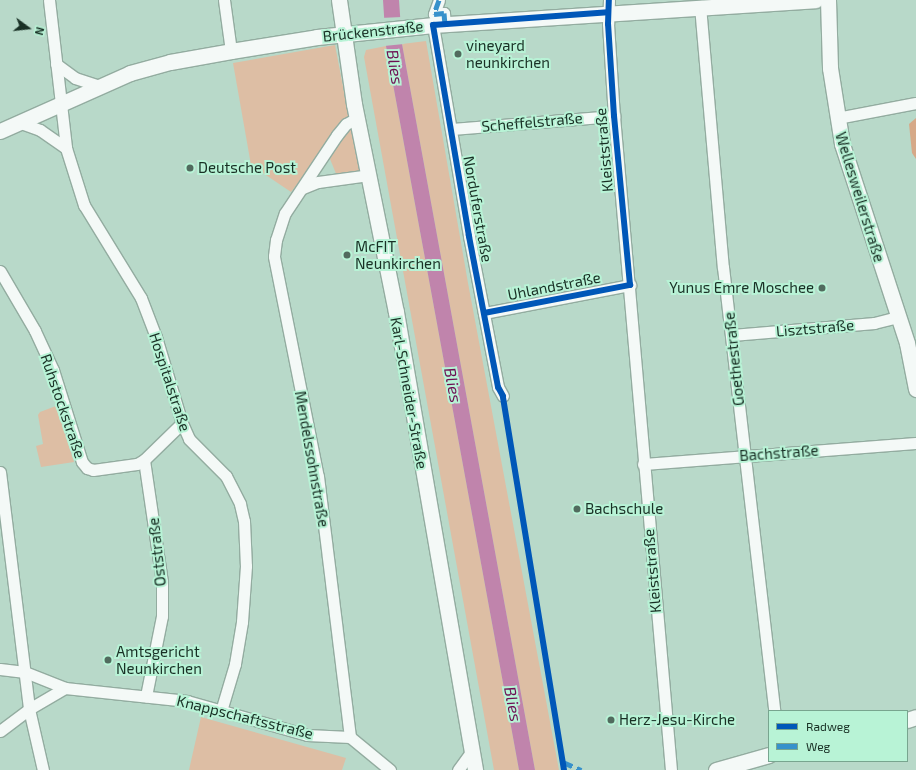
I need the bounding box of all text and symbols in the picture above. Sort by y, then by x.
north arrow [8,8,48,48]
street label: Brückenstraße [322,17,424,45]
text: N [33,26,47,37]
place label: vineyard neunkirchen [466,36,550,71]
water label: Blies [383,48,407,86]
marker: vineyard neunkirchen [453,49,463,59]
street label: Kleiststraße [591,107,617,193]
street label: Scheffelstraße [481,109,583,135]
street label: Wellesweilerstraße [832,130,888,264]
street label: Norduferstraße [460,154,496,264]
place label: Deutsche Post [198,159,296,177]
marker: Deutsche Post [185,163,195,173]
place label: McFIT Neunkirchen [355,237,441,272]
marker: McFIT Neunkirchen [342,250,352,260]
street label: Uhlandstraße [506,268,602,304]
place label: Yunus Emre Moschee [669,279,814,297]
marker: Yunus Emre Moschee [817,283,827,293]
street label: Goethestraße [720,311,748,407]
street label: Karl-Schneider-Straße [387,316,431,470]
street label: Lisztstraße [775,316,855,340]
street label: Hospitalstraße [146,330,194,434]
street label: Ruhstockstraße [37,351,89,461]
water label: Blies [440,366,466,404]
street label: Mendelssohnstraße [291,389,333,529]
street label: Bachstraße [739,441,819,465]
place label: Bachschule [585,500,663,518]
marker: Bachschule [572,504,582,514]
street label: Oststraße [144,517,170,587]
street label: Kleiststraße [639,528,665,614]
place label: Amtsgericht Neunkirchen [116,642,202,677]
marker: Amtsgericht Neunkirchen [103,655,113,665]
water label: Blies [500,685,526,723]
street label: Knappschaftsstraße [175,691,315,743]
legend [768,710,908,762]
place label: Herz-Jesu-Kirche [619,711,735,729]
marker: Herz-Jesu-Kirche [606,715,616,725]
text: Radweg [806,719,850,733]
text: Weg [806,739,830,753]

